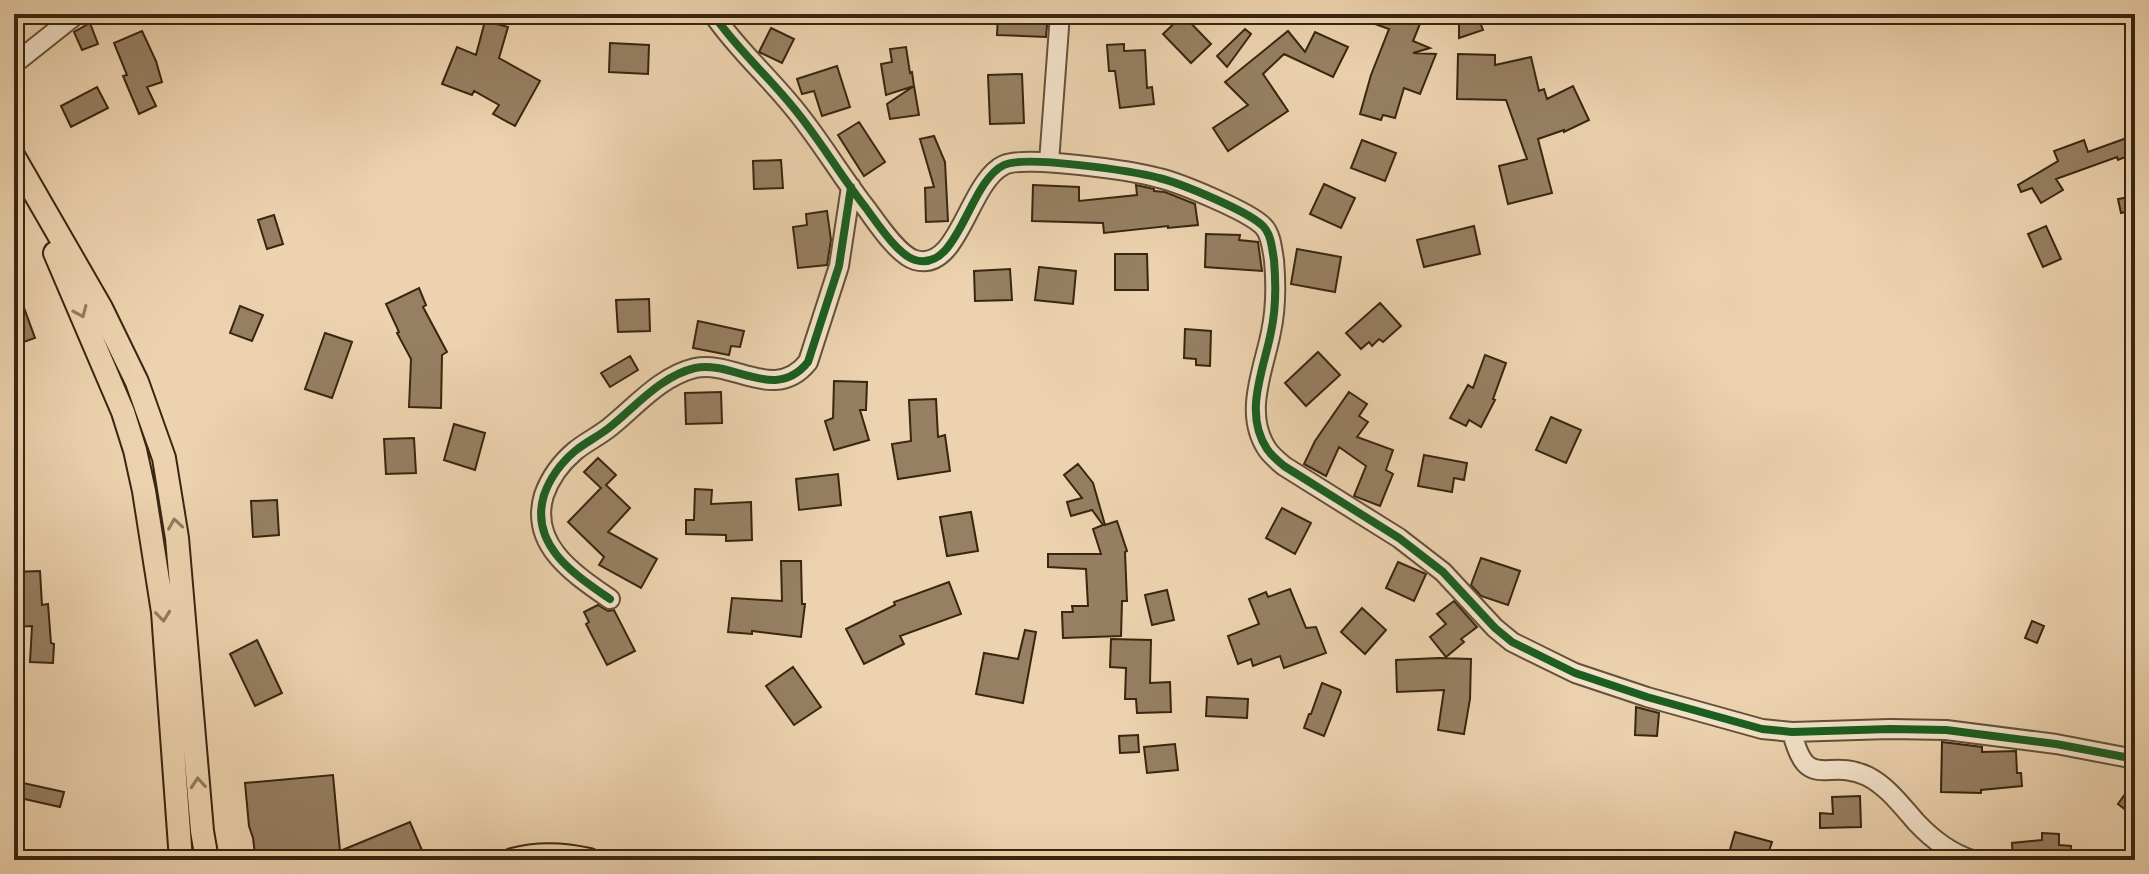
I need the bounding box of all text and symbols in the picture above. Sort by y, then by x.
one-way arrow [71,304,87,319]
one-way arrow [167,517,184,530]
one-way arrow [154,610,171,623]
one-way arrow [189,776,206,789]

